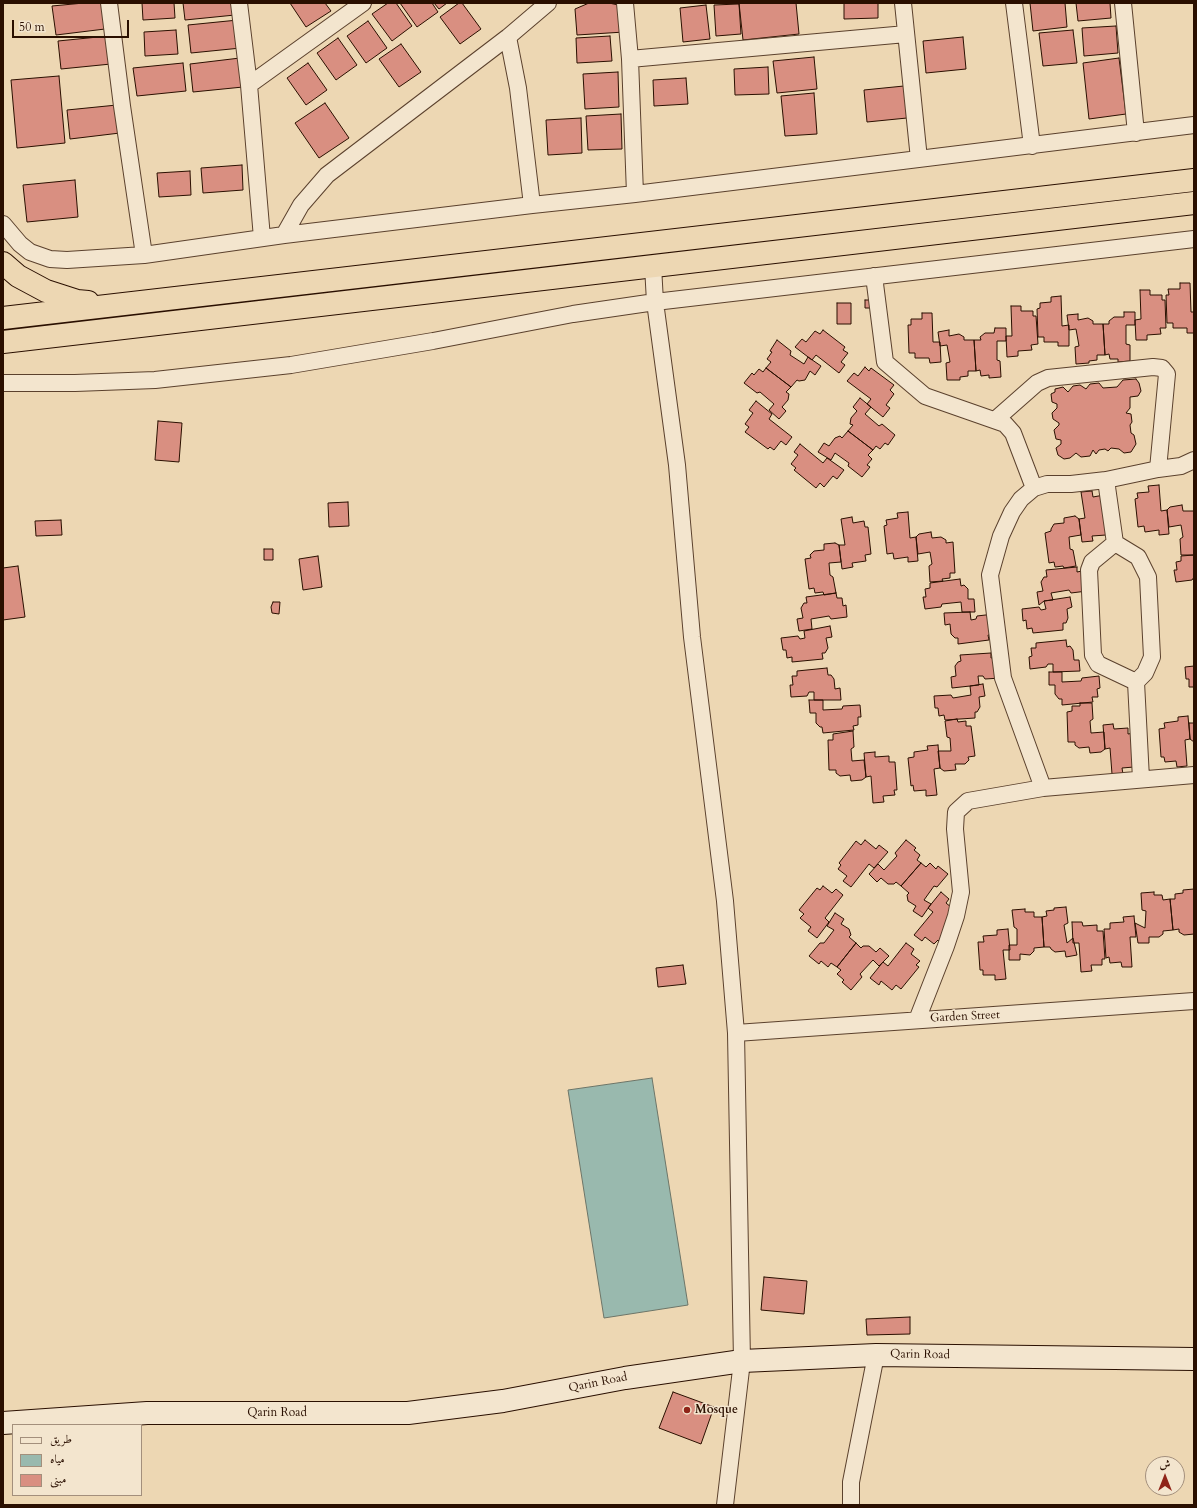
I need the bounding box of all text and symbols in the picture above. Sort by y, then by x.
scale bar [14,12,131,38]
text: 50 m [19,19,45,35]
street label: Garden Street [930,1008,1000,1026]
street label: Qarin Road [890,1347,950,1363]
street label: Qarin Road [567,1370,629,1396]
place label: Mosque [695,1403,738,1417]
marker: Mosque [682,1405,692,1415]
street label: Qarin Road [247,1406,307,1420]
legend [12,1424,142,1496]
text: طريق [50,1431,72,1447]
text: مياه [50,1451,65,1467]
north arrow [1145,1456,1185,1496]
text: ش [1160,1457,1170,1472]
text: مبنى [50,1471,66,1487]

